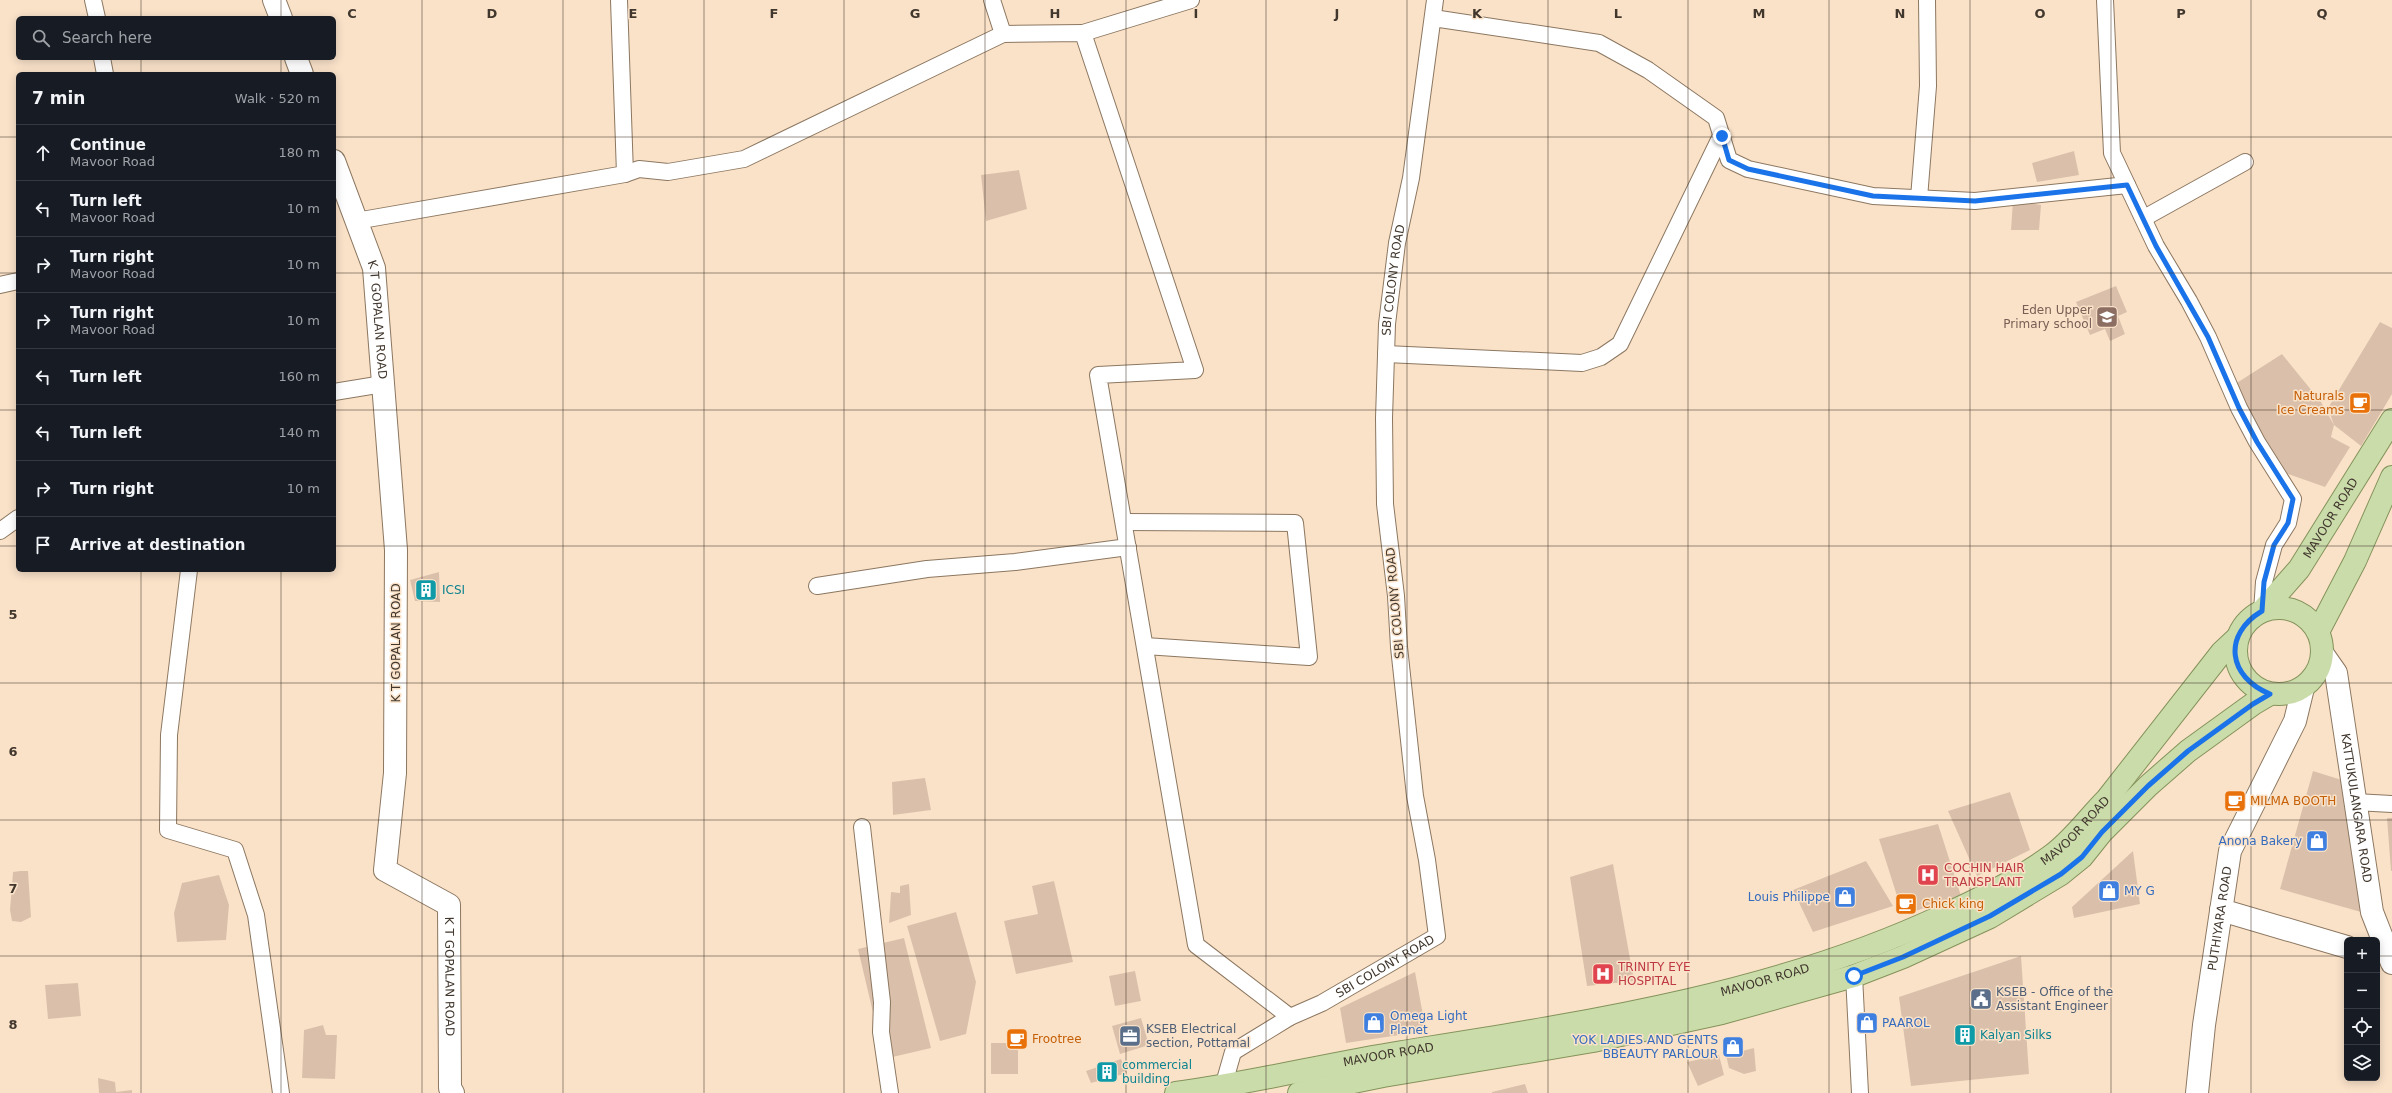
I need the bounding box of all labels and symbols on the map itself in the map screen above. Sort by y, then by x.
text: C [347,6,357,21]
text: D [487,6,498,21]
text: E [629,6,637,21]
text: F [770,6,778,21]
text: G [910,6,920,21]
text: H [1050,6,1060,21]
text: I [1194,6,1198,21]
text: J [1334,6,1339,21]
text: K [1472,6,1483,21]
text: L [1614,6,1622,21]
text: M [1753,6,1765,21]
text: N [1895,6,1905,21]
text: O [2034,6,2046,21]
text: P [2176,6,2186,21]
text: Q [2316,6,2328,21]
route end [1713,127,1731,145]
street label: SBI COLONY ROAD [1380,223,1408,336]
street label: K T GOPALAN ROAD [365,258,390,380]
place label: Eden Upper Primary school [2003,303,2092,331]
school or university icon: Eden Upper Primary school [2094,304,2120,330]
place label: Naturals Ice Creams [2277,389,2344,417]
cafe icon: Naturals Ice Creams [2347,390,2373,416]
street label: MAVOOR ROAD [2301,475,2361,561]
street label: SBI COLONY ROAD [1383,547,1407,659]
building icon: ICSI [413,577,439,603]
street label: K T GOPALAN ROAD [389,583,403,703]
place label: ICSI [442,583,465,597]
text: 5 [8,607,18,622]
street label: KATTUKULANGARA ROAD [2338,732,2375,884]
text: 6 [8,744,18,759]
cafe icon: MILMA BOOTH [2222,788,2248,814]
street label: MAVOOR ROAD [2038,794,2113,868]
place label: MILMA BOOTH [2250,794,2336,808]
shop icon: Anona Bakery [2304,828,2330,854]
place label: Anona Bakery [2219,834,2302,848]
place label: COCHIN HAIR TRANSPLANT [1943,861,2025,889]
hospital icon: COCHIN HAIR TRANSPLANT [1915,862,1941,888]
street label: PUTHIYARA ROAD [2205,865,2235,972]
shop icon: MY G [2096,878,2122,904]
text: 7 [8,881,18,896]
shop icon: Louis Philippe [1832,884,1858,910]
place label: MY G [2124,884,2155,898]
place label: Louis Philippe [1748,890,1830,904]
cafe icon: Chick king [1893,891,1919,917]
place label: Chick king [1922,897,1984,911]
street label: K T GOPALAN ROAD [442,917,457,1036]
street label: SBI COLONY ROAD [1333,932,1437,1001]
place label: TRINITY EYE HOSPITAL [1617,960,1691,988]
hospital icon: TRINITY EYE HOSPITAL [1590,961,1616,987]
street label: MAVOOR ROAD [1719,961,1811,999]
route start [1845,967,1863,985]
place label: KSEB - Office of the Assistant Engineer [1996,985,2113,1013]
public building icon: KSEB - Office of the Assistant Engineer [1968,986,1994,1012]
place label: Omega Light Planet [1390,1009,1468,1037]
shop icon: Omega Light Planet [1361,1010,1387,1036]
shop icon: PAAROL [1854,1010,1880,1036]
place label: PAAROL [1882,1016,1930,1030]
text: 8 [8,1017,18,1032]
place label: KSEB Electrical section, Pottamal [1146,1022,1250,1050]
building icon: Kalyan Silks [1952,1022,1978,1048]
office icon: KSEB Electrical section, Pottamal [1117,1023,1143,1049]
cafe icon: Frootree [1004,1026,1030,1052]
place label: Kalyan Silks [1980,1028,2052,1042]
place label: Frootree [1032,1032,1082,1046]
place label: YOK LADIES AND GENTS BBEAUTY PARLOUR [1571,1033,1718,1061]
shop icon: YOK LADIES AND GENTS BBEAUTY PARLOUR [1720,1034,1746,1060]
street label: MAVOOR ROAD [1342,1040,1435,1069]
place label: commercial building [1122,1058,1192,1086]
building icon: commercial building [1094,1059,1120,1085]

